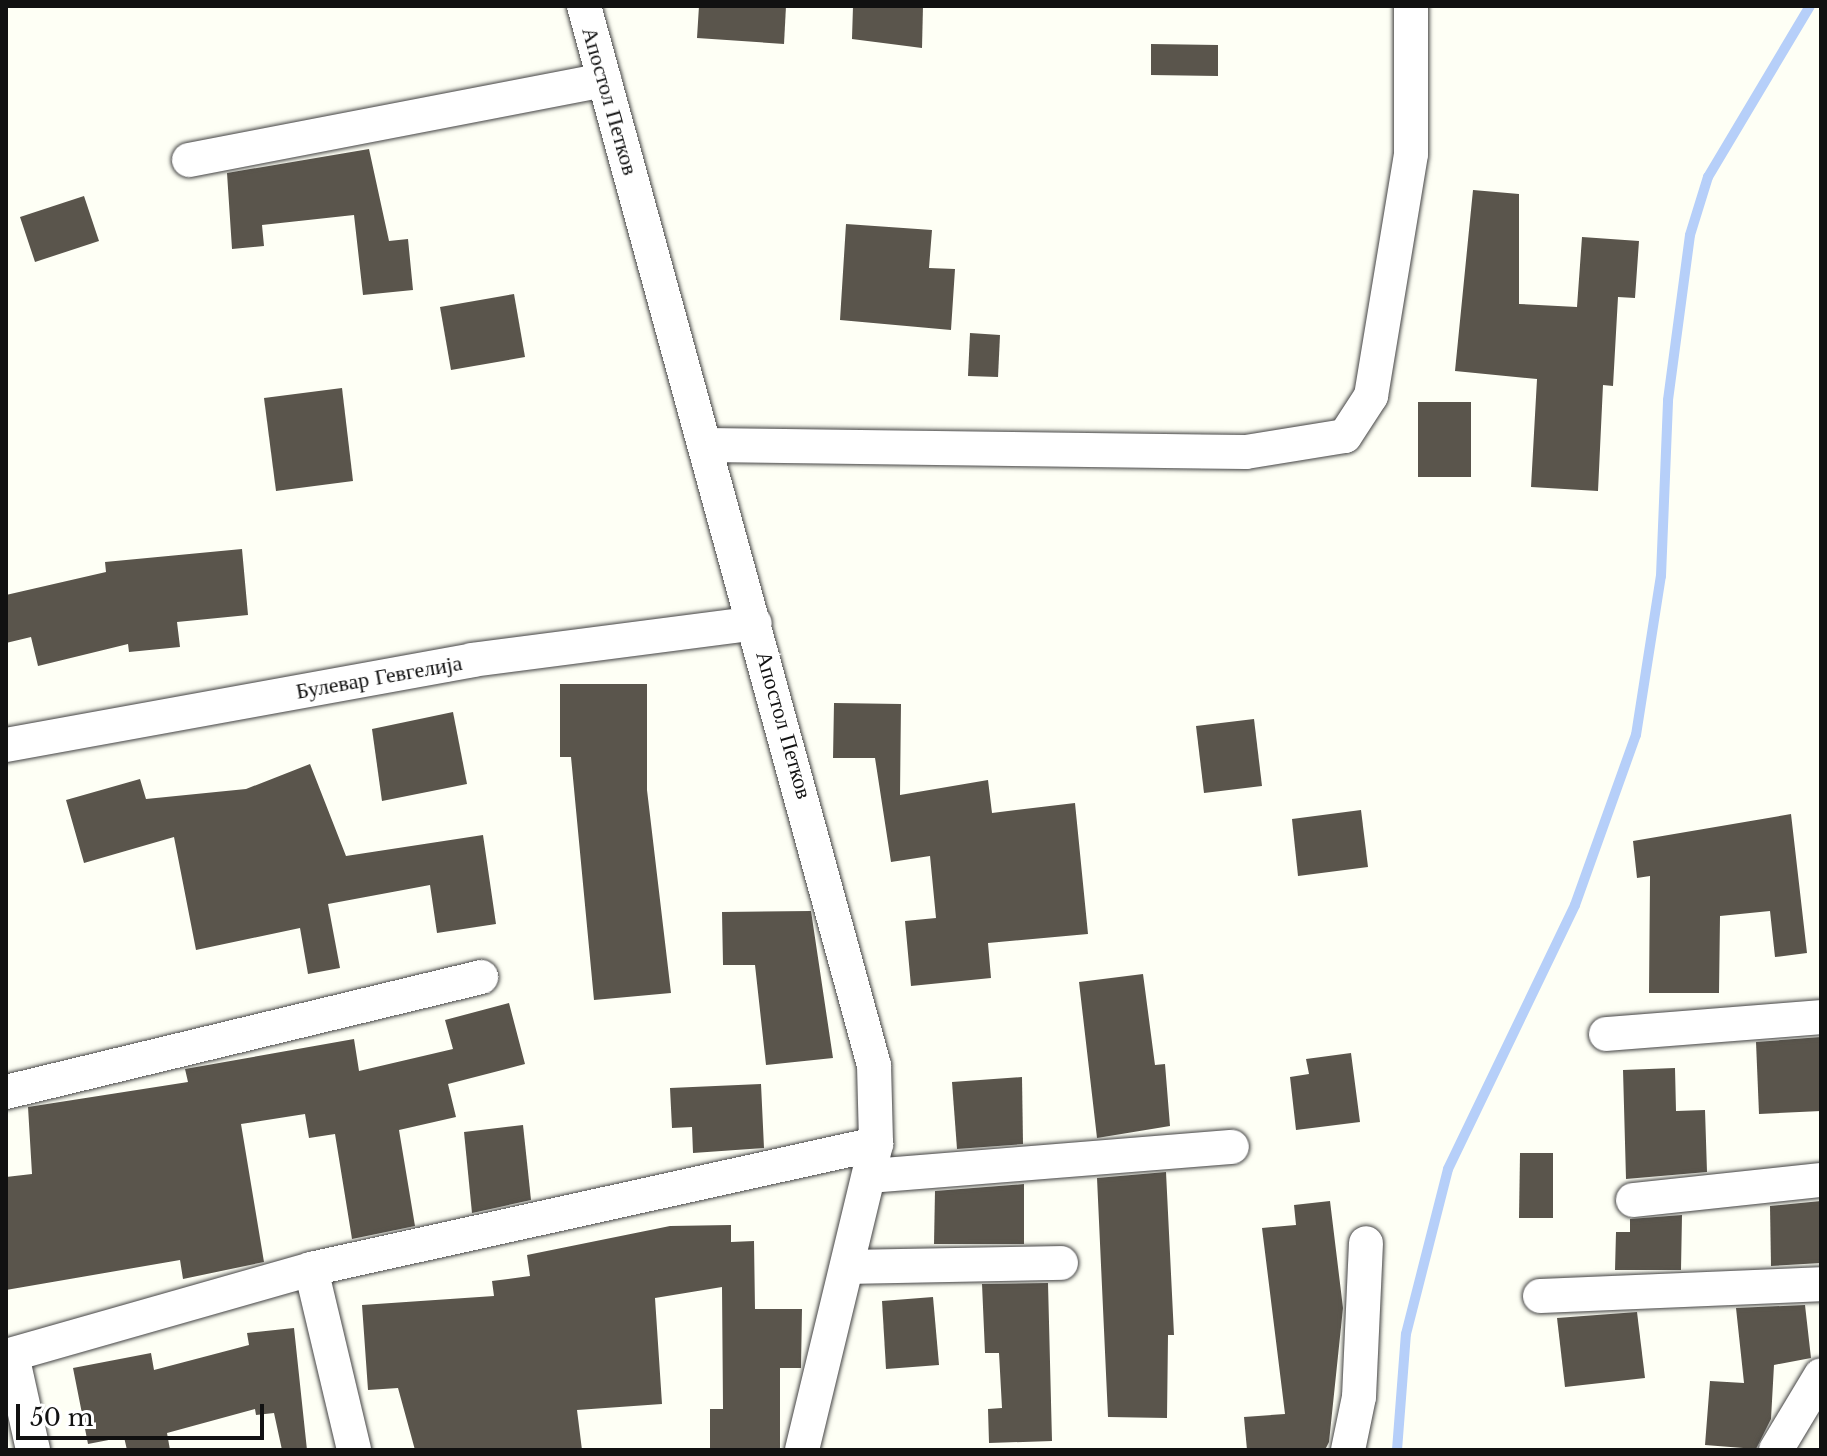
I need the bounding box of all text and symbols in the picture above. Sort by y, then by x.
street label: Апостол Петков [576,24,644,178]
street label: Апостол Петков [750,648,818,802]
street label: Булевар Гевгелија [294,649,464,705]
scale bar [20,1388,268,1438]
text: 50 m [30,1403,93,1432]

